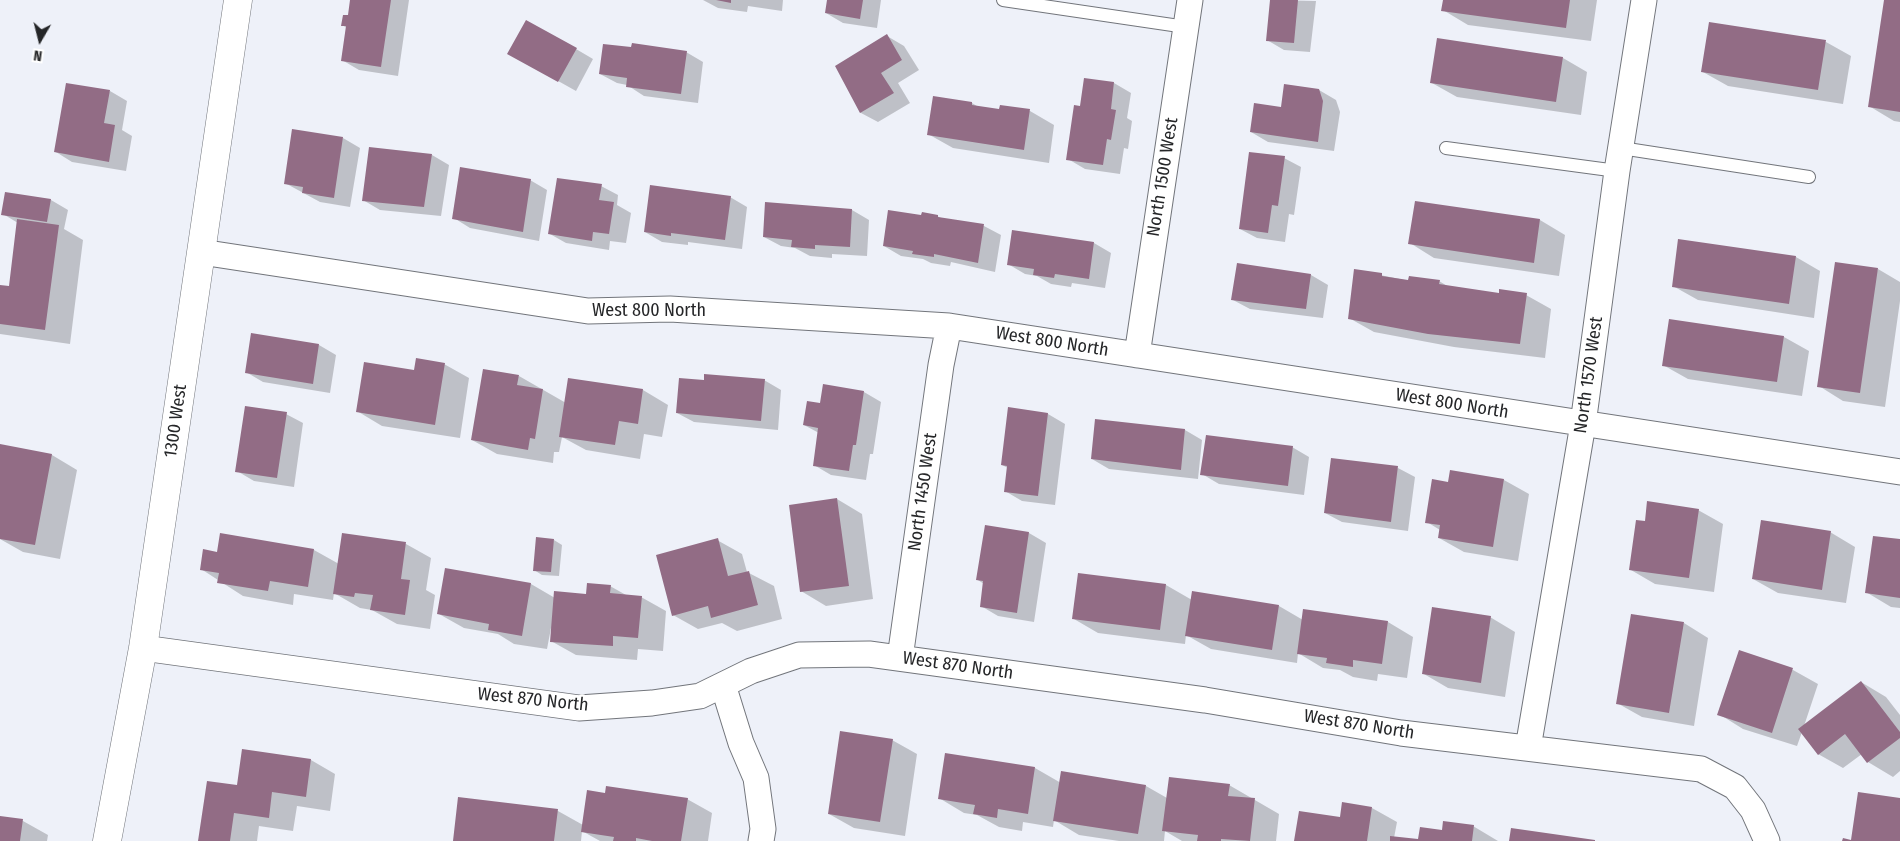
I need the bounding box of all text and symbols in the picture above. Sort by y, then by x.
north arrow [15,15,65,65]
text: N [33,46,43,64]
street label: North 1500 West [1143,116,1183,238]
street label: West 800 North [592,300,706,322]
street label: North 1570 West [1570,315,1608,435]
street label: West 800 North [994,322,1110,362]
street label: 1300 West [160,383,192,459]
street label: West 800 North [1394,384,1510,424]
street label: North 1450 West [904,431,942,553]
street label: West 870 North [901,648,1015,684]
street label: West 870 North [476,683,590,717]
street label: West 870 North [1302,706,1416,744]

